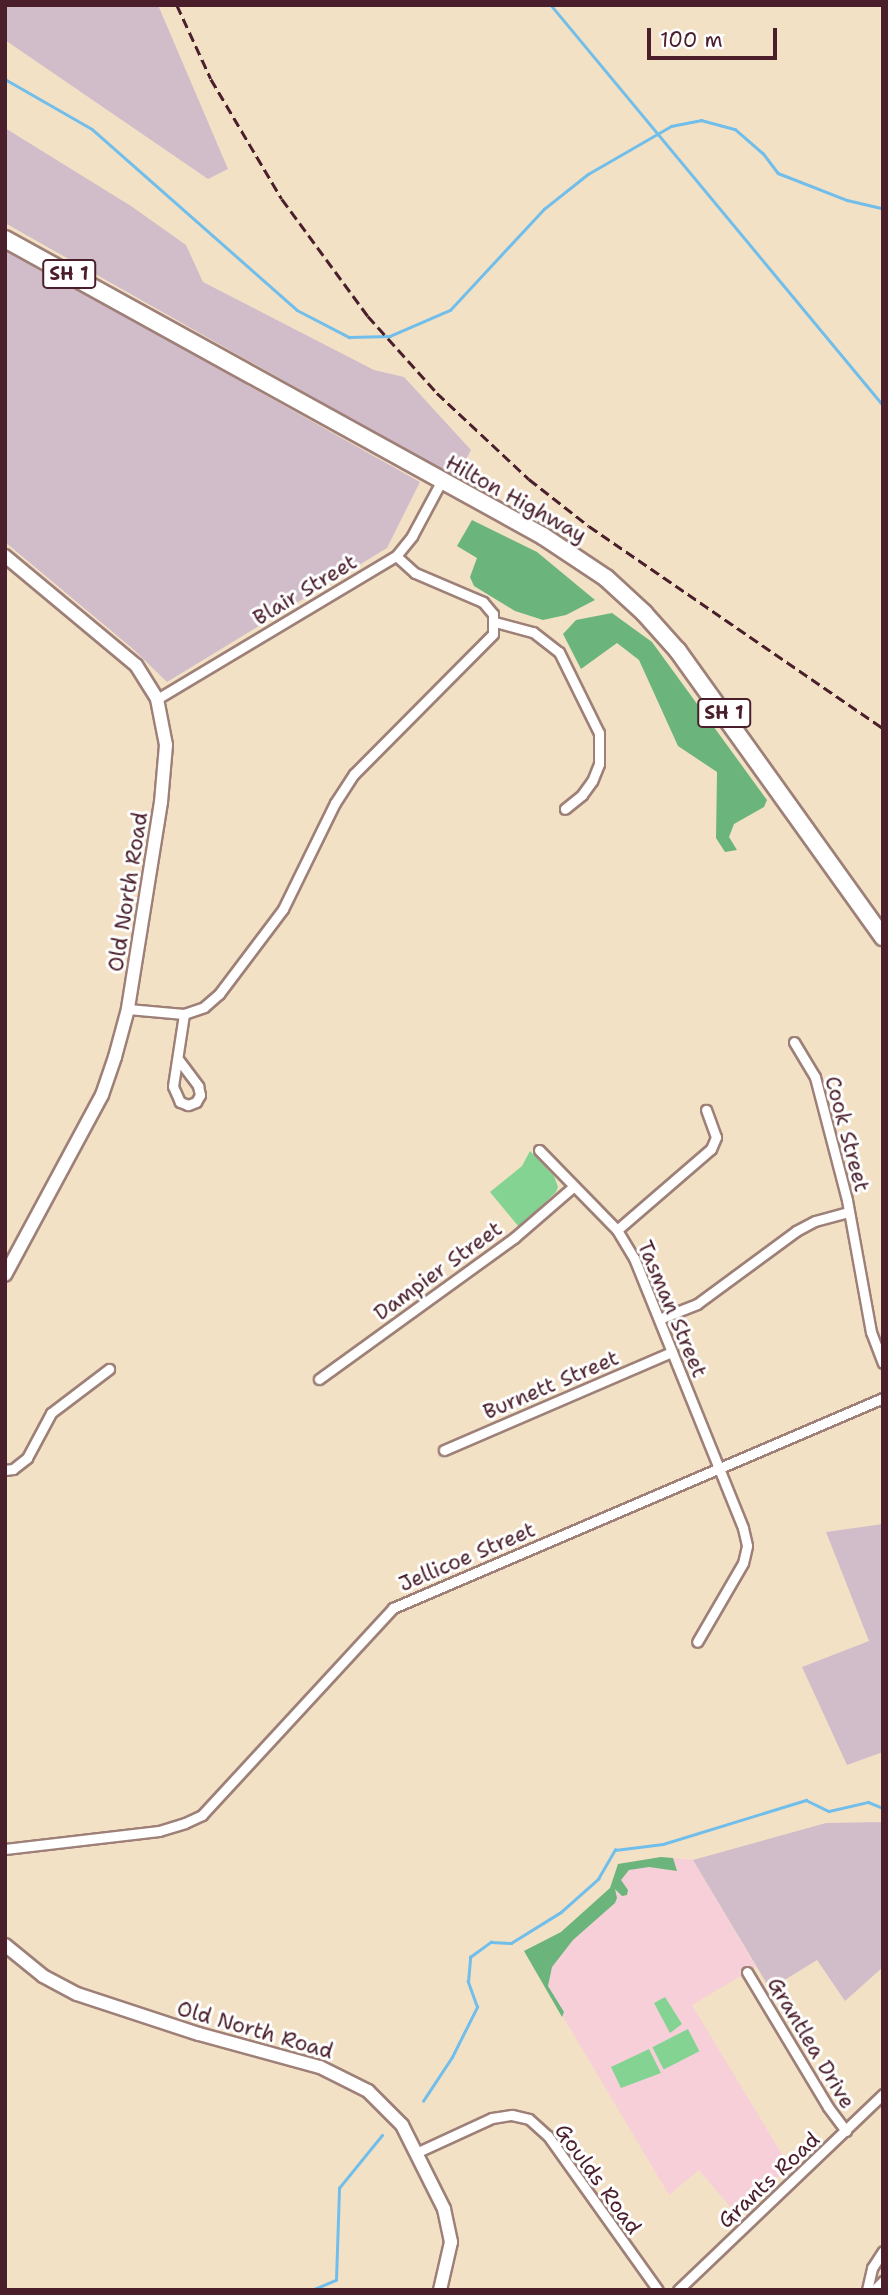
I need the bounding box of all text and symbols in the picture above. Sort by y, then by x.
scale bar [650,14,780,58]
text: 100 m [660,26,723,54]
road number: SH 1 [41,258,97,290]
street label: Hilton Highway [441,450,591,548]
street label: Blair Street [249,549,361,631]
road number: SH 1 [696,698,752,728]
street label: Old North Road [103,810,153,974]
street label: Cook Street [819,1073,875,1195]
street label: Dampier Street [369,1216,507,1326]
street label: Tasman Street [632,1237,712,1381]
street label: Burnett Street [479,1345,623,1425]
street label: Jellicoe Street [395,1517,539,1597]
street label: Grantlea Drive [762,1973,860,2113]
street label: Old North Road [174,1996,336,2064]
street label: Goulds Road [549,2119,647,2239]
street label: Grants Road [713,2127,825,2233]

